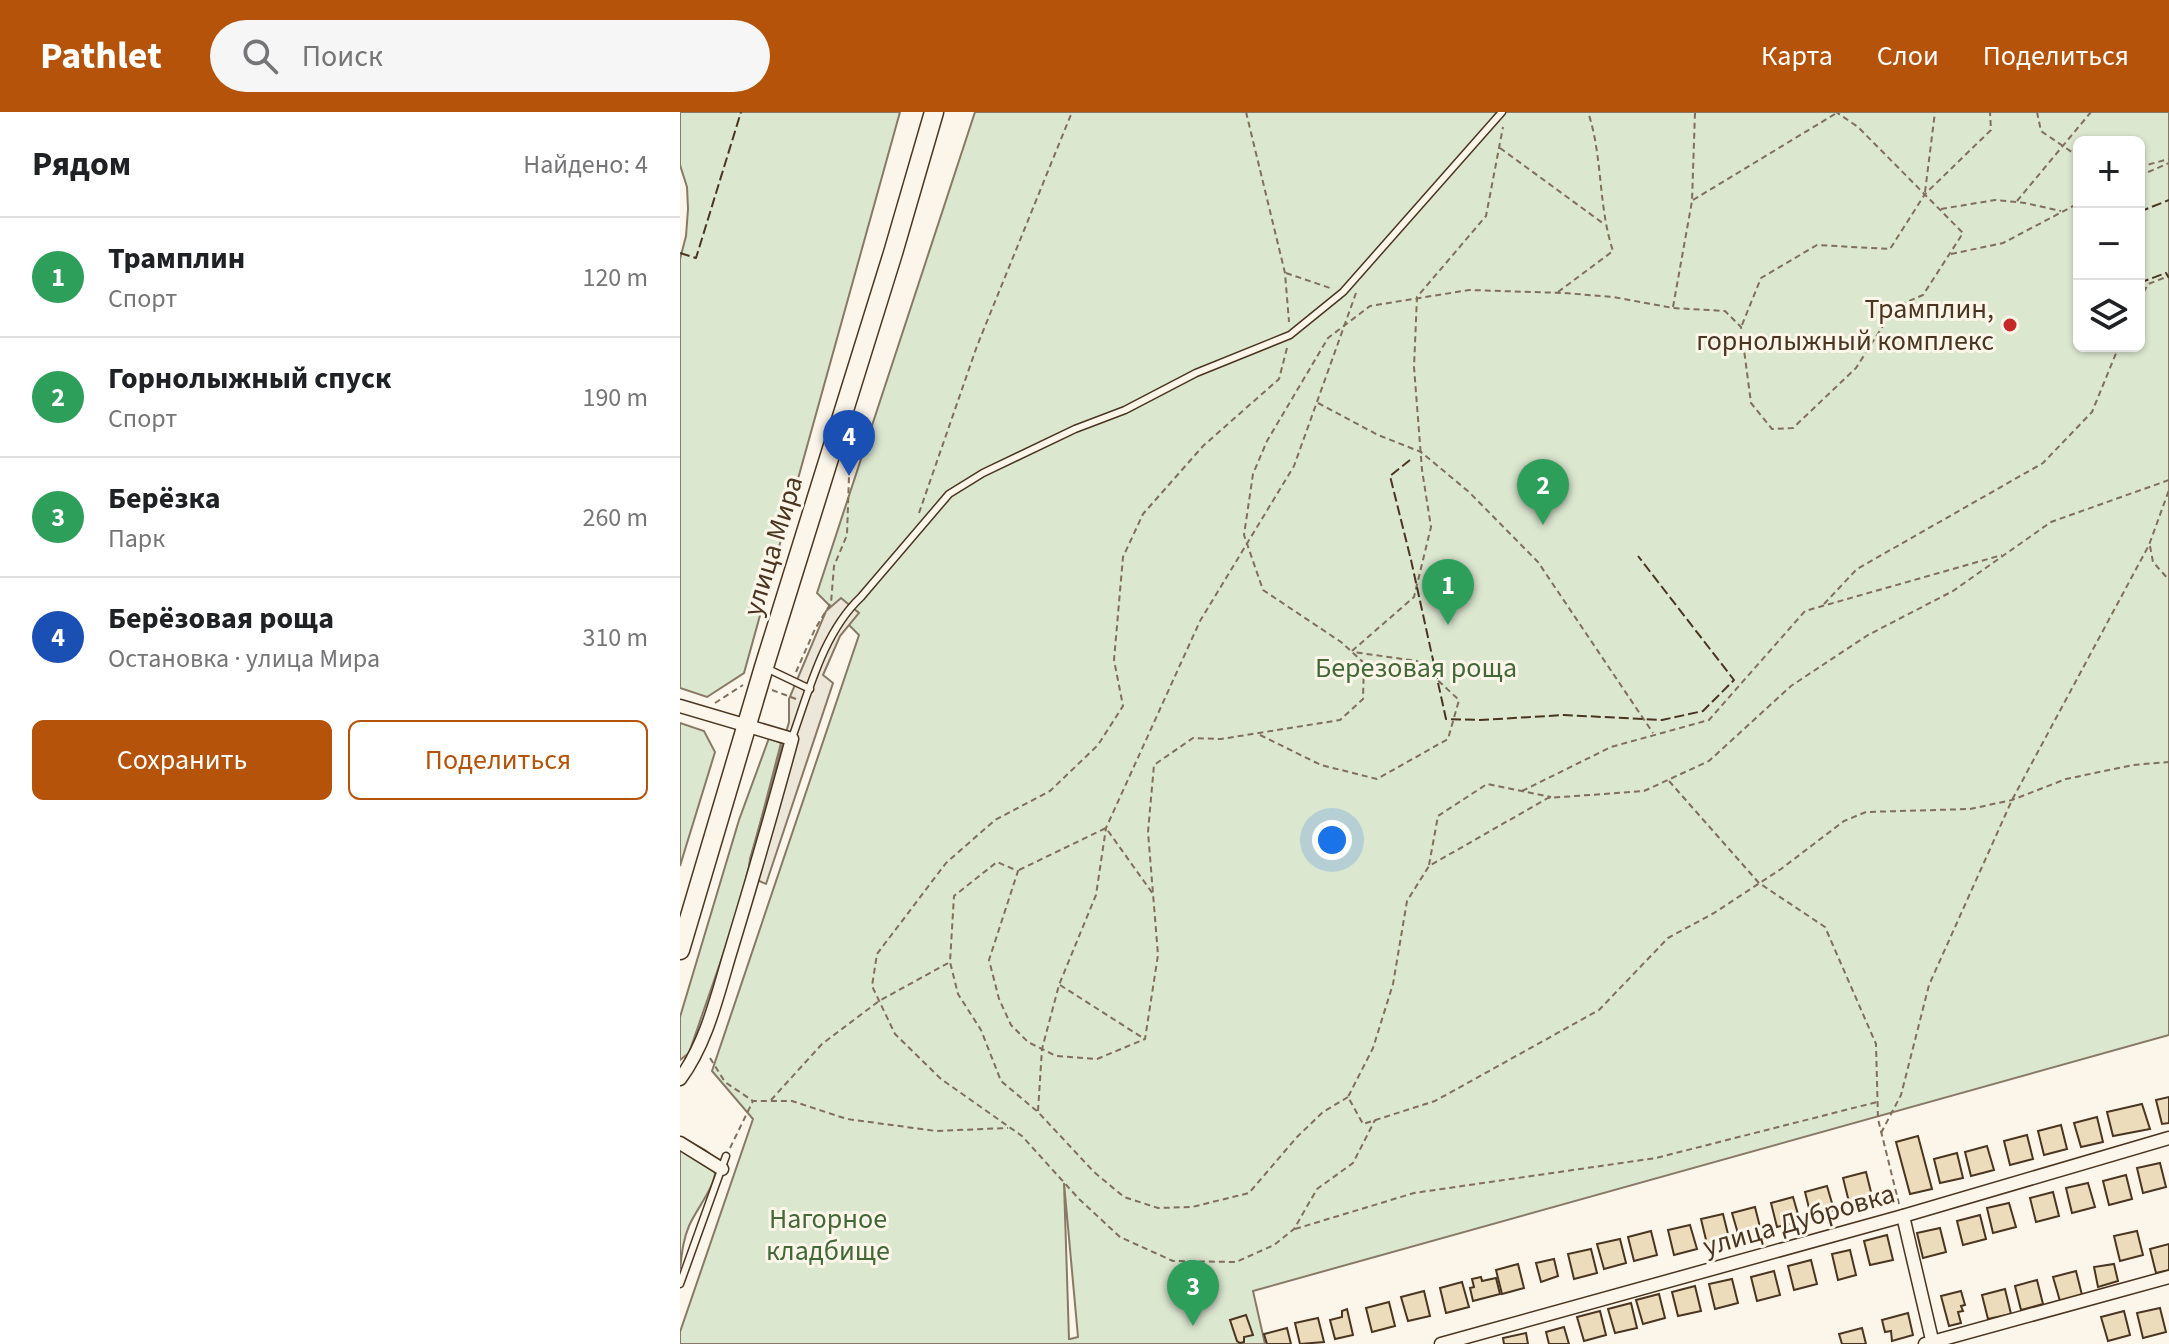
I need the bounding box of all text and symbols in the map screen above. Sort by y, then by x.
search box [210,20,770,92]
text: Pathlet [40,29,162,83]
icon: search [238,34,282,78]
text: Поиск [302,35,383,78]
text: Карта [1761,36,1833,76]
text: Слои [1877,36,1939,76]
text: Поделиться [1983,36,2129,76]
map controls [2073,136,2145,352]
button: + [2073,136,2145,208]
text: Рядом [32,140,131,189]
text: Найдено: 4 [523,146,648,183]
button: − [2073,208,2145,280]
text: Трамплин [108,237,245,280]
text: 1 [51,259,65,296]
text: 120 m [582,259,648,296]
text: Спорт [108,280,177,317]
button: layers [2073,280,2145,352]
place label: Трамплин, горнолыжный комплекс [1696,289,1994,361]
marker: Трамплин, горнолыжный комплекс [2001,316,2019,334]
text: Горнолыжный спуск [108,357,391,400]
text: 2 [51,379,65,416]
text: 190 m [582,379,648,416]
text: Спорт [108,400,177,437]
pin: 4 [823,410,875,476]
pin: 2 [1517,459,1569,525]
street label: улица Мира [733,471,813,621]
text: Берёзка [108,477,221,520]
text: 3 [51,499,65,536]
text: 260 m [582,499,648,536]
text: Парк [108,520,165,557]
pin: 1 [1422,559,1474,625]
text: Берёзовая роща [108,597,334,640]
text: 4 [51,619,65,656]
text: 310 m [582,619,648,656]
text: Остановка · улица Мира [108,640,380,677]
park label: Березовая роща [1315,648,1517,688]
button: Сохранить [32,720,332,800]
button: Поделиться [348,720,648,800]
your location [1312,820,1352,860]
street label: улица Дубровка [1698,1173,1900,1267]
park label: Нагорное кладбище [766,1199,890,1271]
pin: 3 [1167,1260,1219,1326]

